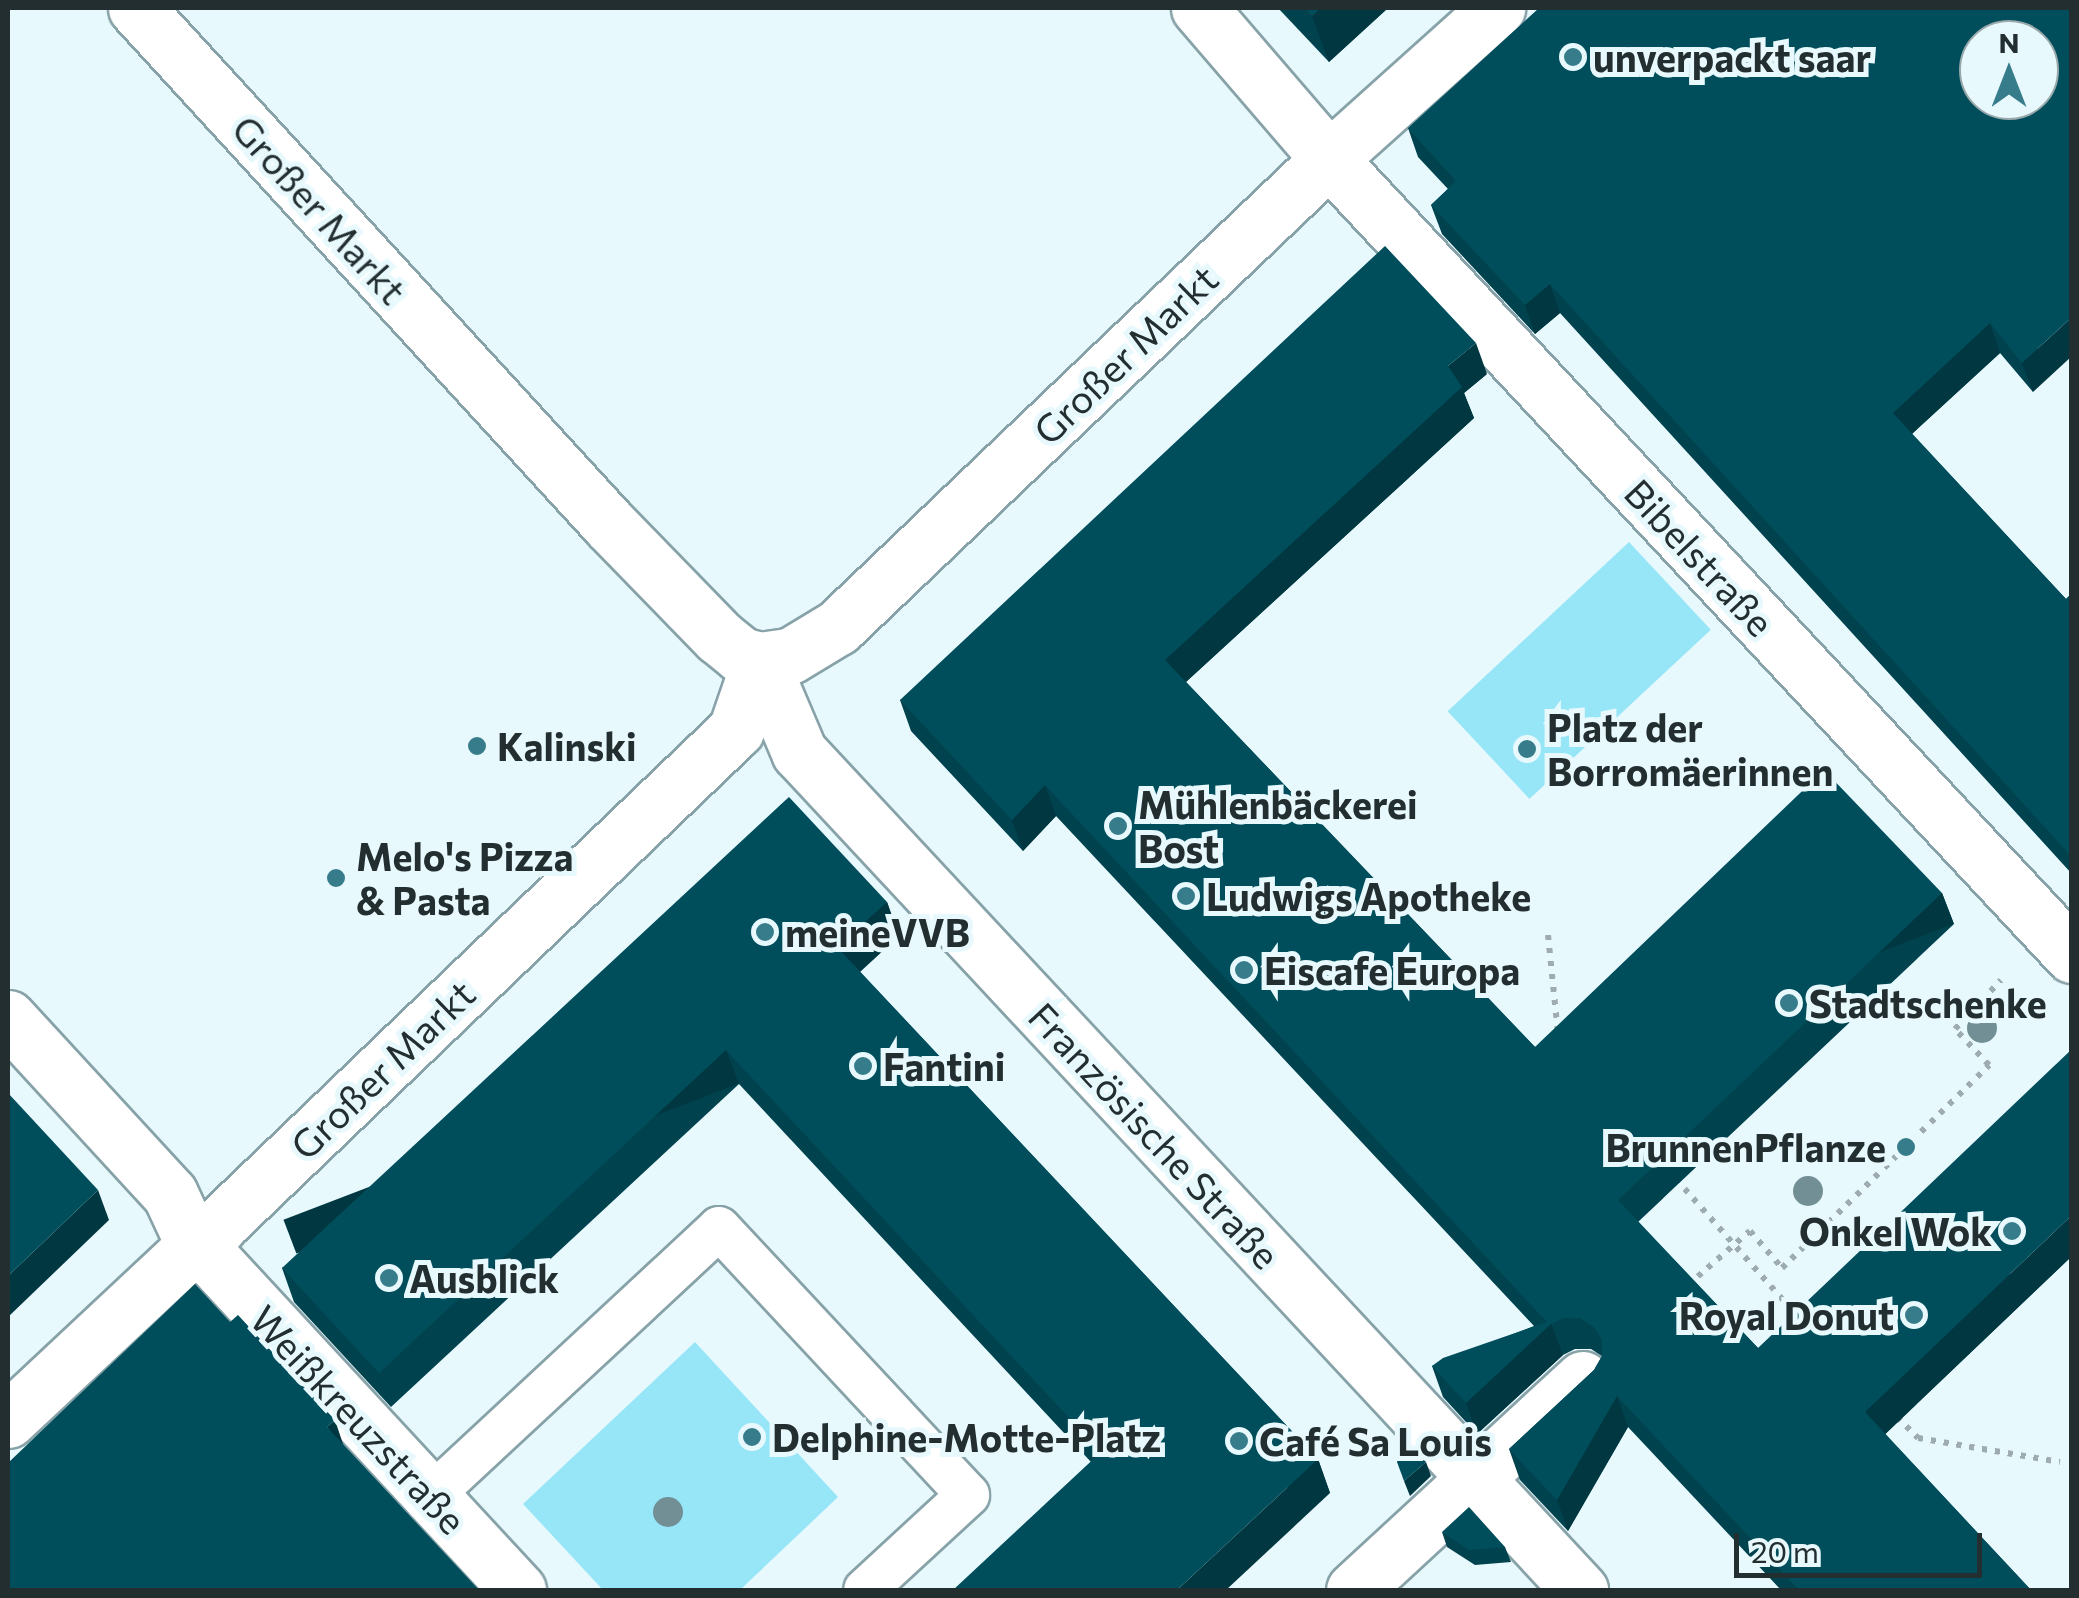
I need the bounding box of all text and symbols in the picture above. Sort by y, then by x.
north arrow [1959,20,2059,120]
text: N [1999,25,2020,59]
place label: unverpackt saar [1593,34,1871,80]
marker: unverpackt saar [1562,46,1584,68]
street label: Großer Markt [224,105,416,313]
street label: Großer Markt [1024,255,1226,453]
street label: Bibelstraße [1616,469,1784,645]
place label: Platz der Borromäerinnen [1547,704,1834,794]
place label: Kalinski [497,723,637,769]
marker: Kalinski [466,735,488,757]
marker: Platz der Borromäerinnen [1516,738,1538,760]
place label: Mühlenbäckerei Bost [1138,781,1418,871]
marker: Mühlenbäckerei Bost [1107,815,1129,837]
place label: Melo's Pizza & Pasta [356,833,573,922]
marker: Melo's Pizza & Pasta [325,867,347,889]
place label: Ludwigs Apotheke [1206,873,1531,919]
marker: Ludwigs Apotheke [1175,885,1197,907]
place label: meineVVB [785,909,970,955]
marker: meineVVB [754,921,776,943]
place label: Eiscafe Europa [1264,947,1520,993]
marker: Eiscafe Europa [1233,959,1255,981]
street label: Großer Markt [281,970,483,1168]
place label: Stadtschenke [1809,980,2047,1026]
marker: Stadtschenke [1778,992,1800,1014]
street label: Französische Straße [1020,993,1290,1277]
place label: Fantini [883,1043,1005,1089]
marker: Fantini [852,1055,874,1077]
place label: BrunnenPflanze [1605,1124,1886,1170]
marker: BrunnenPflanze [1895,1136,1917,1158]
place label: Onkel Wok [1799,1208,1992,1254]
marker: Onkel Wok [2001,1220,2023,1242]
place label: Ausblick [409,1255,559,1301]
marker: Ausblick [378,1267,400,1289]
place label: Royal Donut [1679,1292,1894,1338]
street label: Weißkreuzstraße [242,1296,476,1542]
marker: Royal Donut [1903,1304,1925,1326]
place label: Delphine-Motte-Platz [772,1414,1161,1460]
place label: Café Sa Louis [1259,1418,1492,1464]
marker: Delphine-Motte-Platz [741,1426,763,1448]
marker: Café Sa Louis [1228,1430,1250,1452]
scale bar [1739,1513,1986,1575]
text: 20 m [1751,1532,1819,1569]

